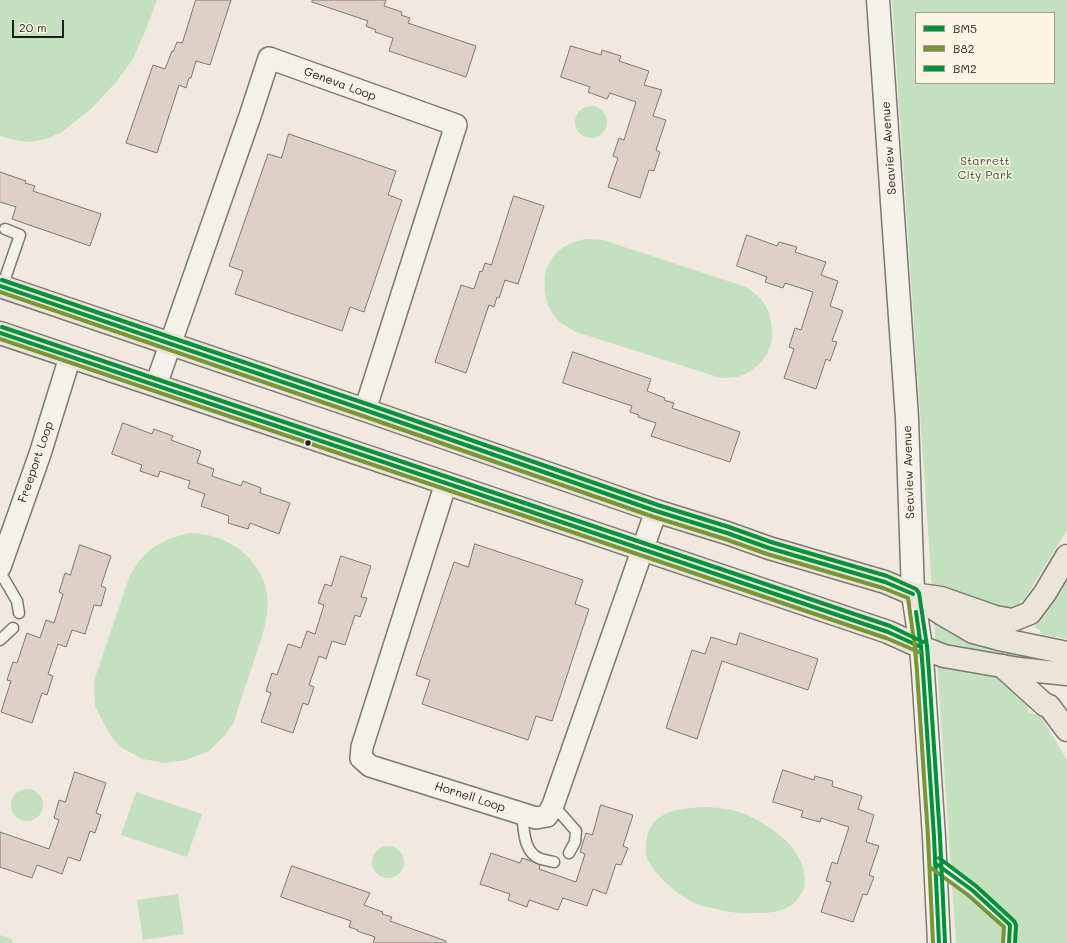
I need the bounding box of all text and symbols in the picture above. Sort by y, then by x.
scale bar [14,12,66,38]
legend [915,12,1055,84]
text: 20 m [19,19,47,35]
text: BM5 [953,20,977,36]
text: B82 [953,40,974,56]
text: BM2 [953,60,977,76]
street label: Geneva Loop [302,64,378,104]
street label: Seaview Avenue [879,101,899,195]
park label: Starrett City Park [958,154,1012,182]
street label: Freeport Loop [15,419,57,505]
street label: Seaview Avenue [900,425,918,519]
unlabelled marker [303,438,313,448]
street label: Hornell Loop [433,779,507,815]

